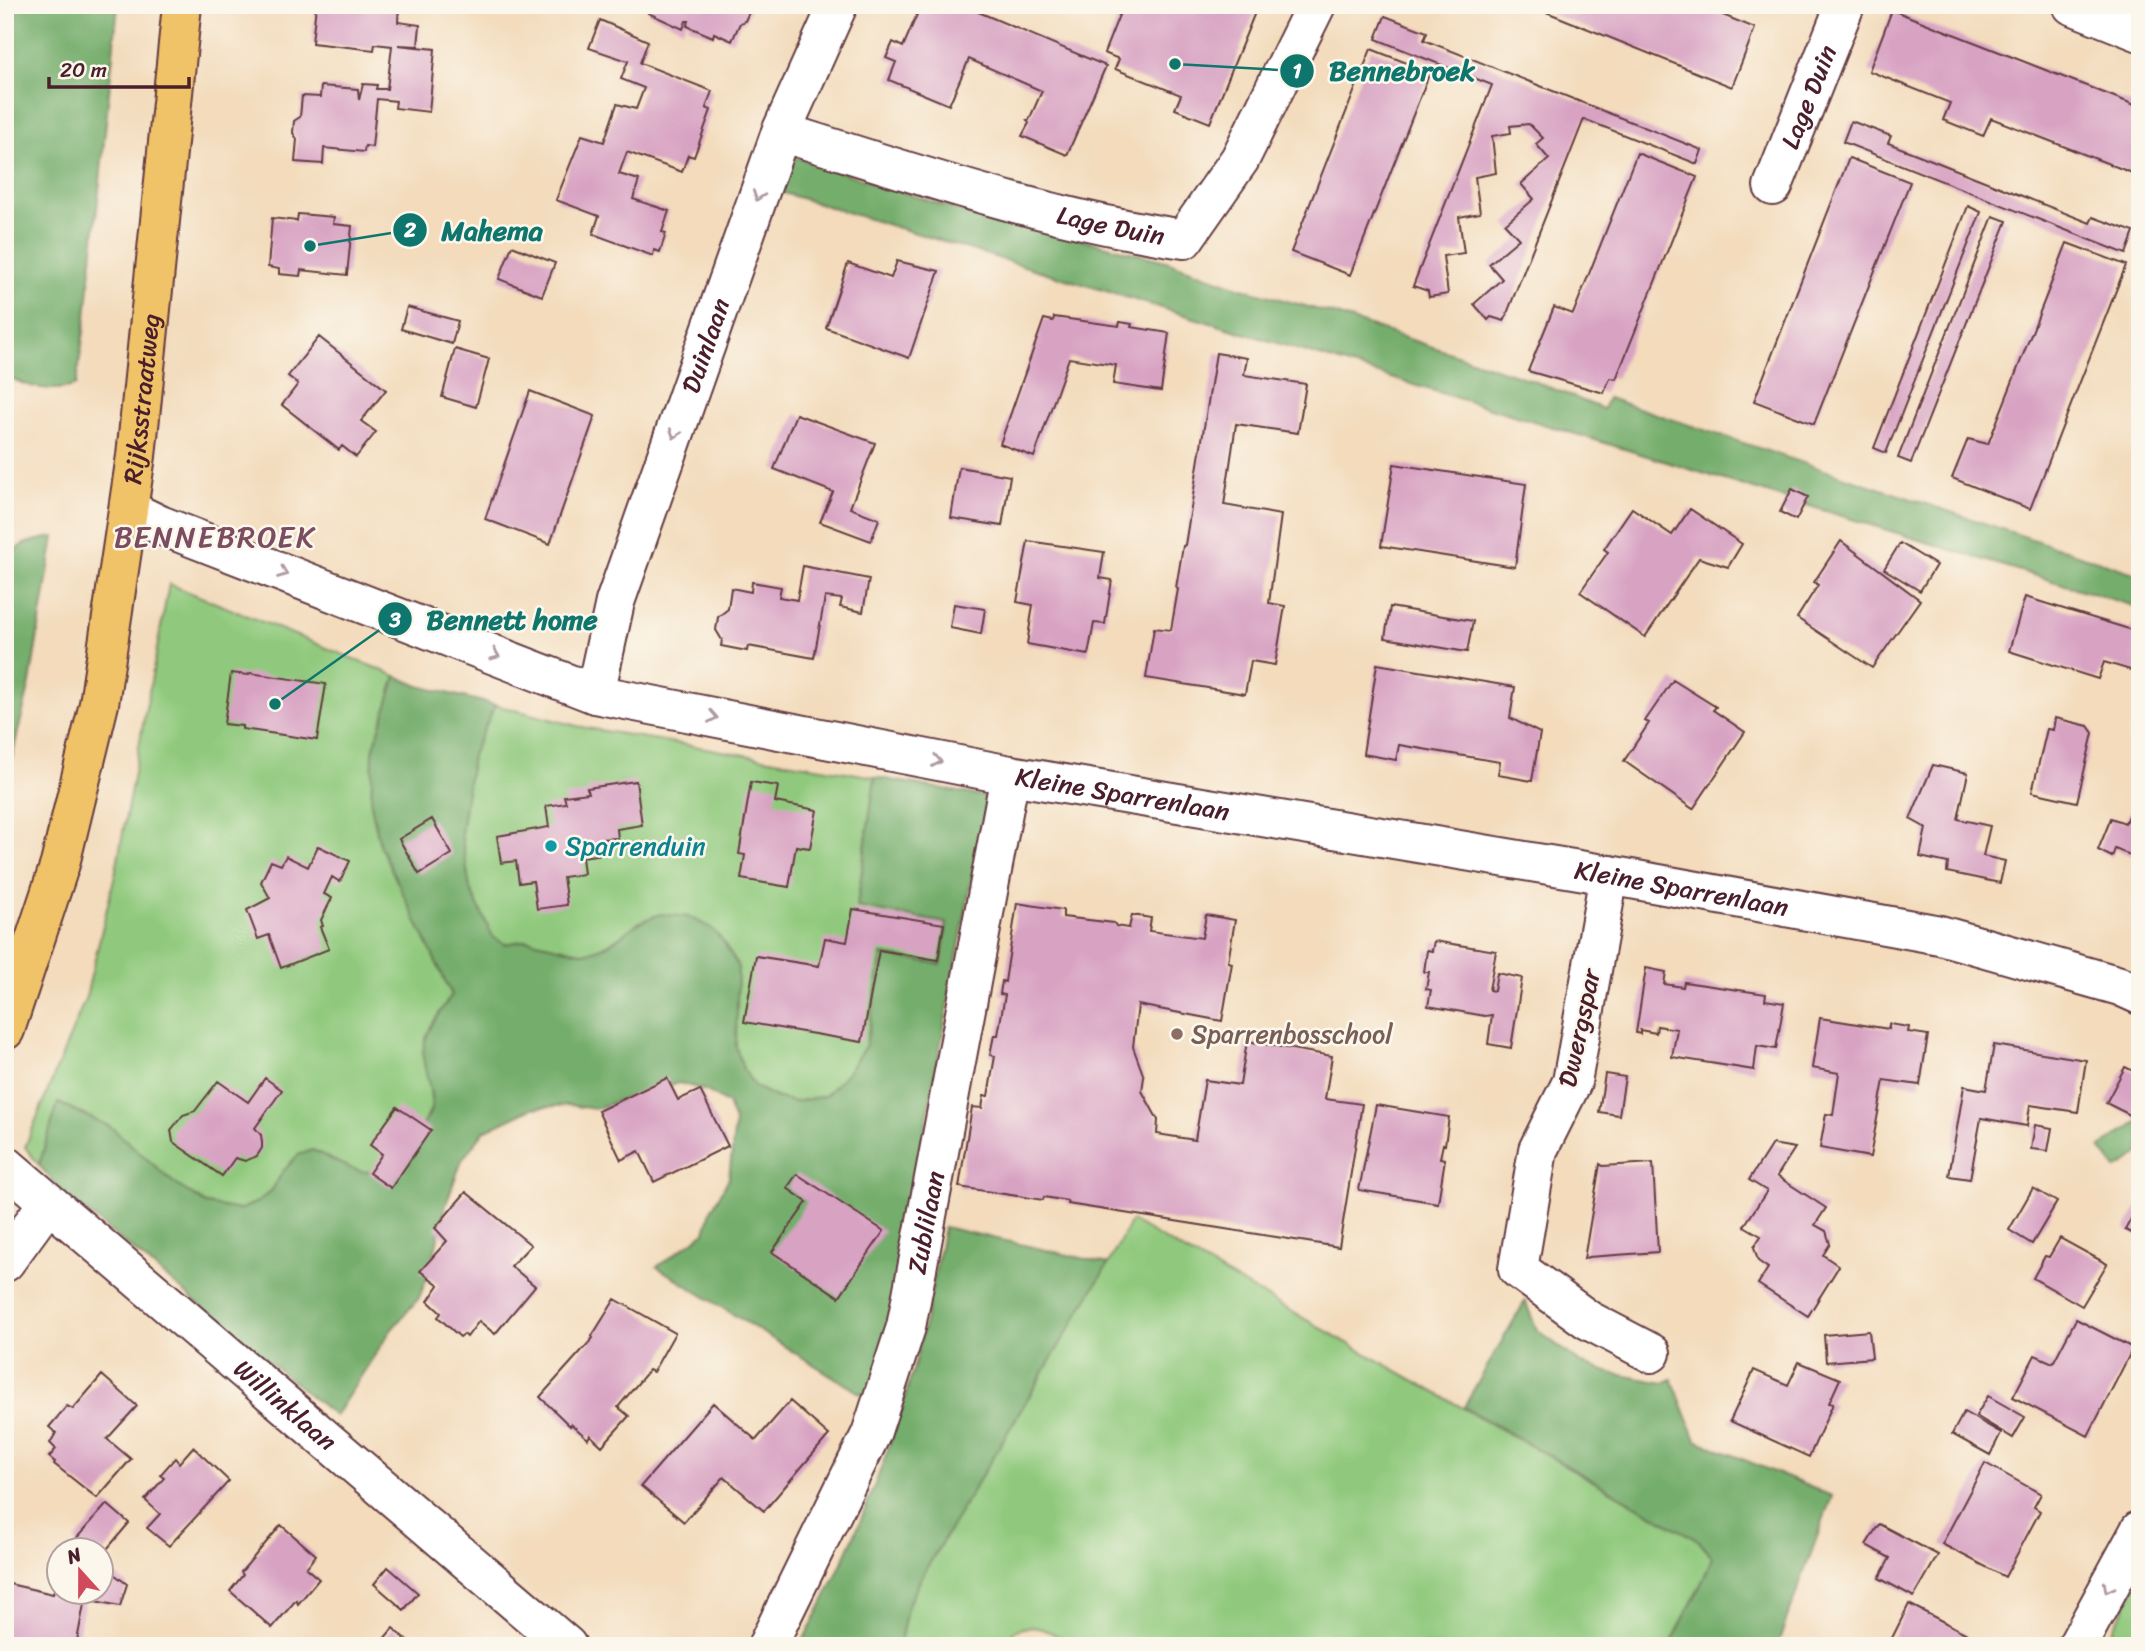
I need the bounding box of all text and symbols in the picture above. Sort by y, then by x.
street label: Lage Duin [1767,38,1850,156]
scale bar [49,46,189,90]
callout: Bennebroek [1280,46,1489,95]
text: Bennebroek [1329,46,1476,95]
text: 20 m [60,51,107,89]
text: 1 [1292,52,1302,90]
one-way arrow [752,189,766,202]
street label: Lage Duin [1052,192,1168,259]
callout: Mahema [393,205,557,254]
text: Mahema [440,206,544,255]
text: 2 [403,211,416,249]
street label: Duinlaan [667,292,744,400]
street label: Rijksstraatweg [109,311,173,487]
one-way arrow [669,427,683,439]
district label: BENNEBROEK [114,510,316,564]
one-way arrow [277,565,289,579]
callout: Bennett home [377,595,612,644]
text: Bennett home [426,595,598,644]
text: 3 [388,601,401,639]
one-way arrow [489,647,501,661]
one-way arrow [707,709,719,724]
one-way arrow [931,752,943,767]
street label: Kleine Sparrenlaan [1012,753,1233,834]
place label: Sparrenduin [565,823,706,869]
marker: Sparrenduin [543,838,559,854]
street label: Kleine Sparrenlaan [1571,847,1792,930]
street label: Dwergspar [1544,963,1614,1092]
place label: Sparrenbosschool [1191,1011,1393,1057]
marker: Sparrenbosschool [1169,1026,1185,1042]
street label: Zublilaan [893,1167,958,1278]
street label: Willinklaan [223,1347,348,1463]
north arrow [46,1536,116,1606]
text: N [61,1538,87,1574]
one-way arrow [2103,1581,2117,1593]

